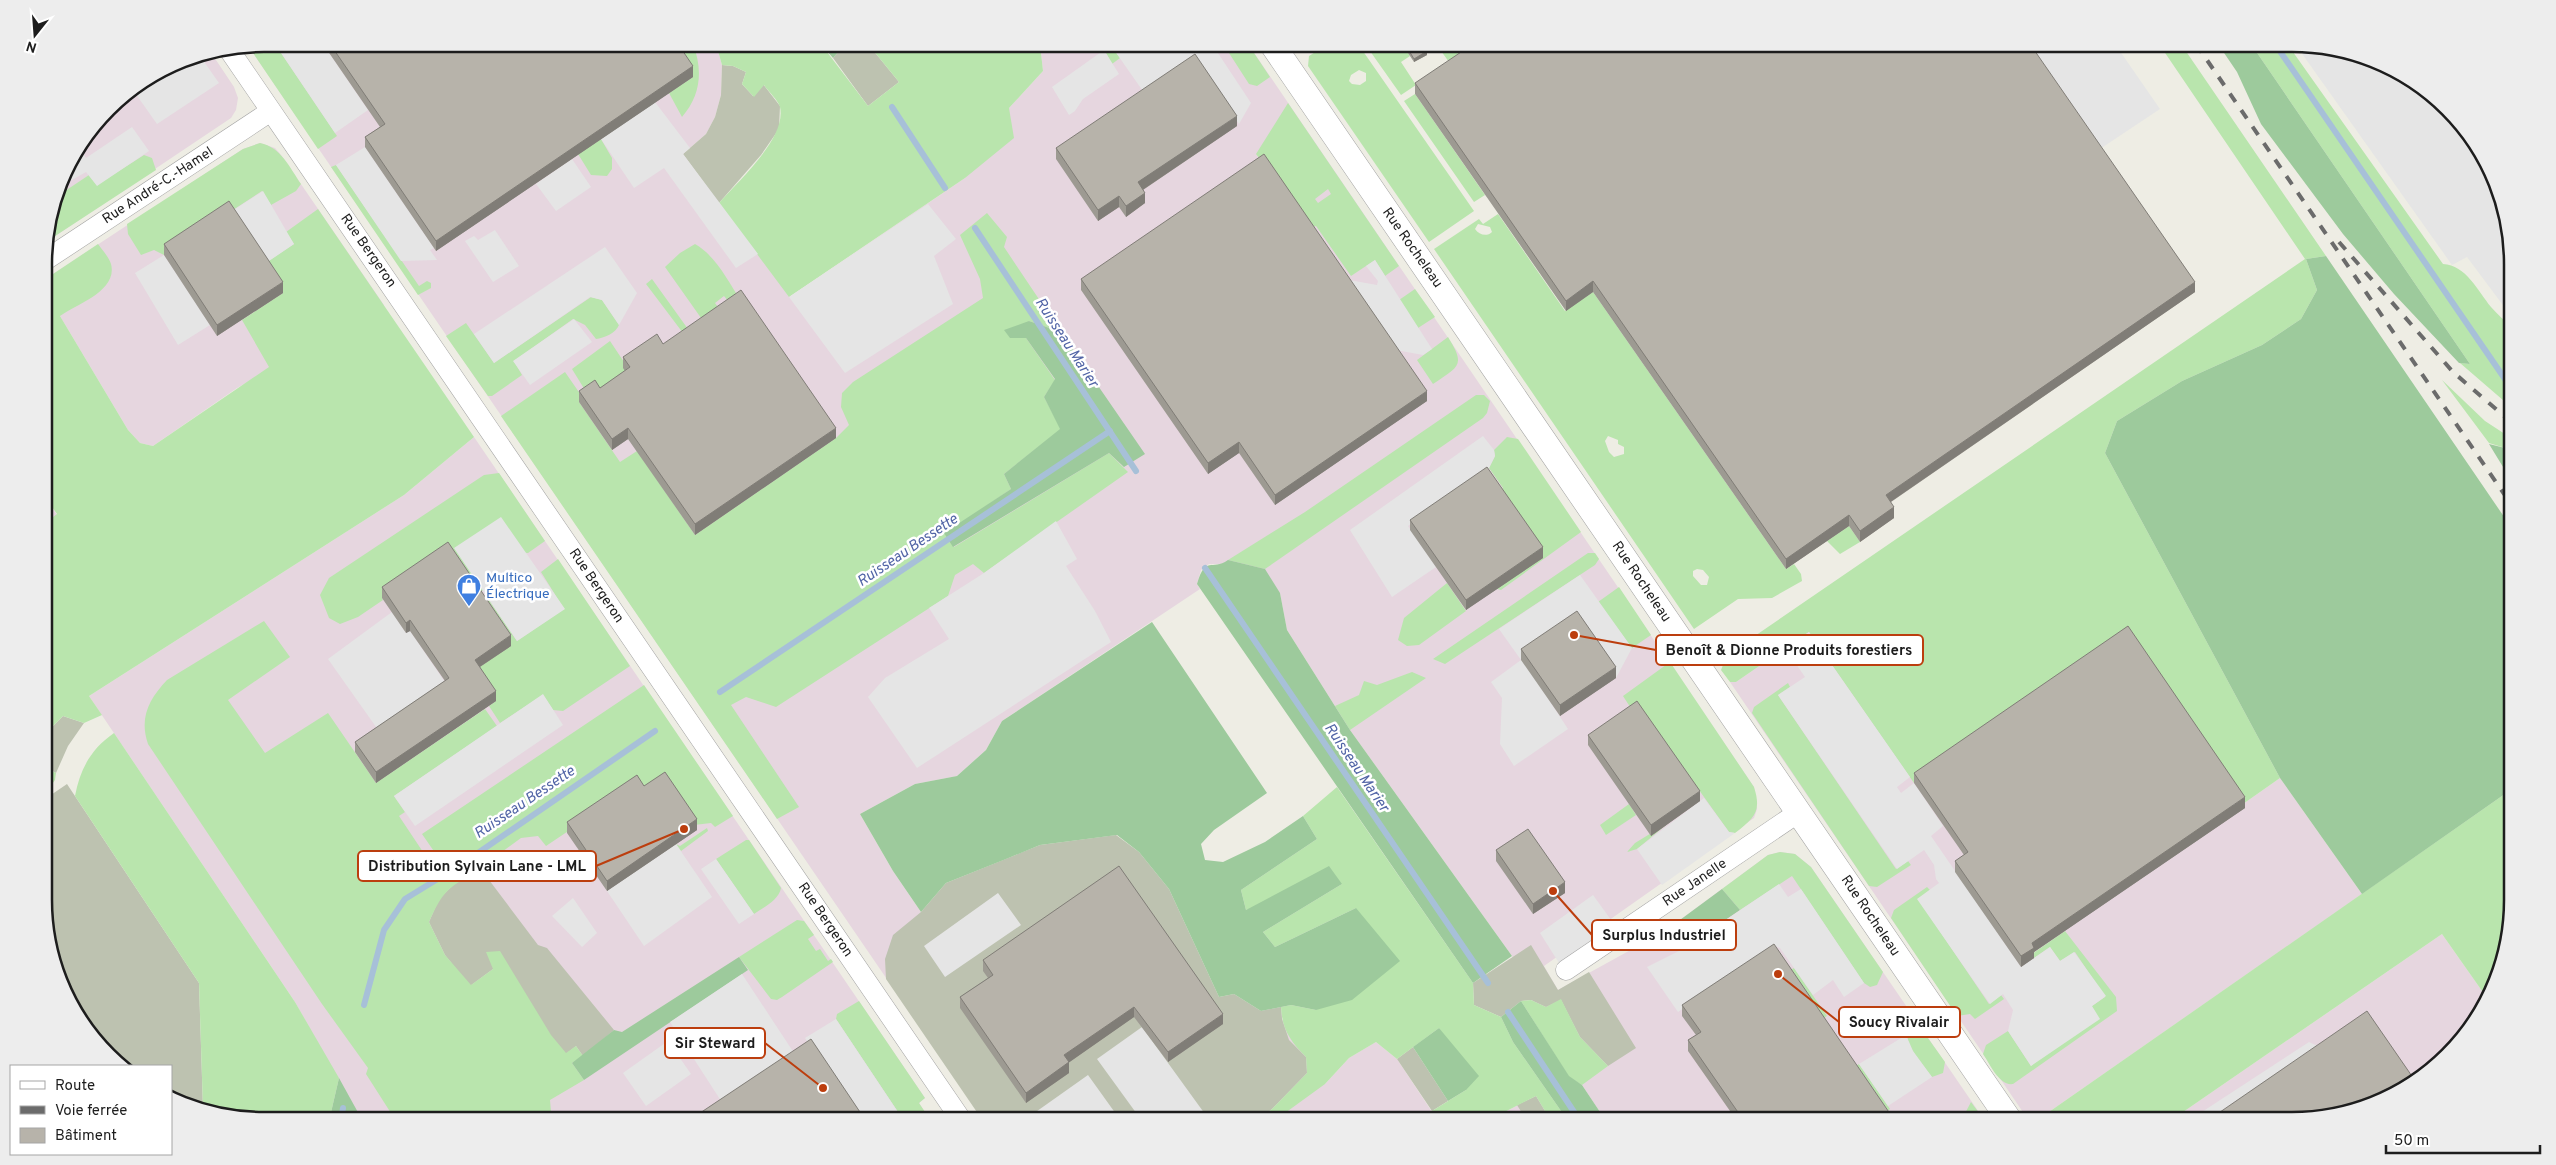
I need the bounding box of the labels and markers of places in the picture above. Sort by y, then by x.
place label: Multico Électrique [486,570,550,603]
shop icon: Multico Électrique [456,573,482,607]
callout: Benoît & Dionne Produits forestiers [1656,635,1923,665]
callout: Distribution Sylvain Lane - LML [358,851,596,881]
callout: Surplus Industriel [1592,920,1736,950]
callout: Soucy Rivalair [1839,1007,1960,1037]
callout: Sir Steward [665,1028,765,1058]

